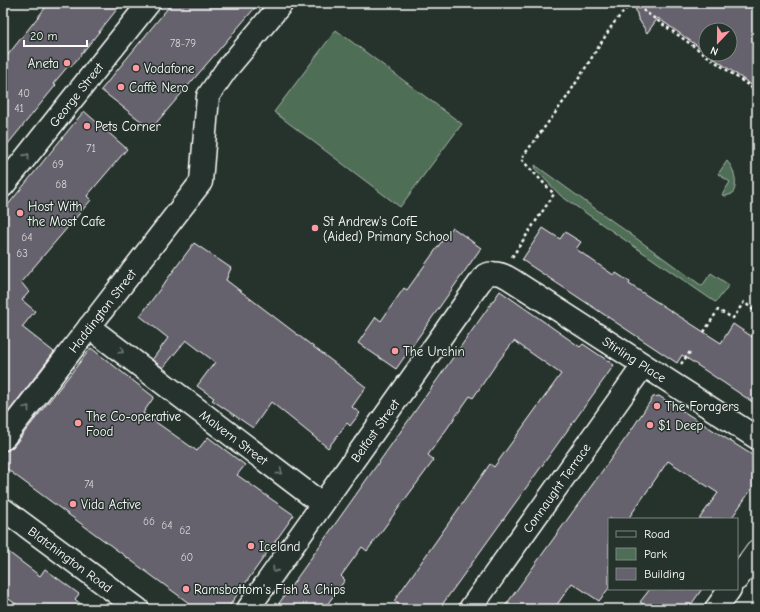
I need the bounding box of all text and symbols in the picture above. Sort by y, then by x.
scale bar [24,22,87,48]
north arrow [698,22,738,62]
text: 20 m [30,29,58,43]
house number: 78-79 [170,37,196,50]
text: N [709,43,720,58]
place label: Aneta [28,56,59,71]
marker: Aneta [62,58,72,68]
street label: George Street [46,59,107,130]
place label: Vodafone [144,61,195,76]
marker: Vodafone [131,63,141,73]
place label: Caffè Nero [129,80,188,95]
marker: Caffè Nero [116,82,126,92]
house number: 40 [18,87,30,100]
house number: 41 [14,102,24,115]
place label: Pets Corner [95,119,161,134]
marker: Pets Corner [82,121,92,131]
house number: 71 [86,142,96,155]
one-way arrow [23,153,30,160]
house number: 69 [52,158,64,171]
house number: 68 [55,178,67,191]
place label: Host With the Most Cafe [27,199,106,229]
marker: Host With the Most Cafe [15,208,25,218]
place label: St Andrew's CofE (Aided) Primary School [323,214,452,244]
marker: St Andrew's CofE (Aided) Primary School [310,223,320,233]
house number: 64 [21,231,33,244]
house number: 63 [16,247,28,260]
street label: Haddington Street [65,265,140,356]
street label: Stirling Place [600,333,669,386]
place label: The Urchin [403,344,465,359]
one-way arrow [116,346,123,353]
marker: The Urchin [390,346,400,356]
street label: Belfast Street [348,395,403,465]
place label: The Foragers [665,399,739,414]
marker: The Foragers [652,401,662,411]
one-way arrow [22,406,29,413]
street label: Malvern Street [197,407,272,469]
place label: The Co-operative Food [86,409,181,439]
marker: The Co-operative Food [73,418,83,428]
place label: $1 Deep [658,418,704,433]
marker: $1 Deep [645,420,655,430]
street label: Connaught Terrace [520,440,594,536]
one-way arrow [275,467,282,474]
house number: 74 [84,478,94,491]
place label: Vida Active [81,497,142,512]
marker: Vida Active [68,499,78,509]
house number: 66 [143,515,155,528]
legend [608,518,738,590]
house number: 64 [161,519,173,532]
street label: Blatchington Road [25,523,115,596]
house number: 62 [179,524,191,537]
text: Road [644,527,670,541]
place label: Iceland [259,539,301,554]
marker: Iceland [246,541,256,551]
text: Park [644,547,667,561]
house number: 60 [181,551,193,564]
one-way arrow [272,566,280,573]
text: Building [644,567,685,581]
place label: Ramsbottom's Fish & Chips [194,582,345,597]
marker: Ramsbottom's Fish & Chips [181,584,191,594]

